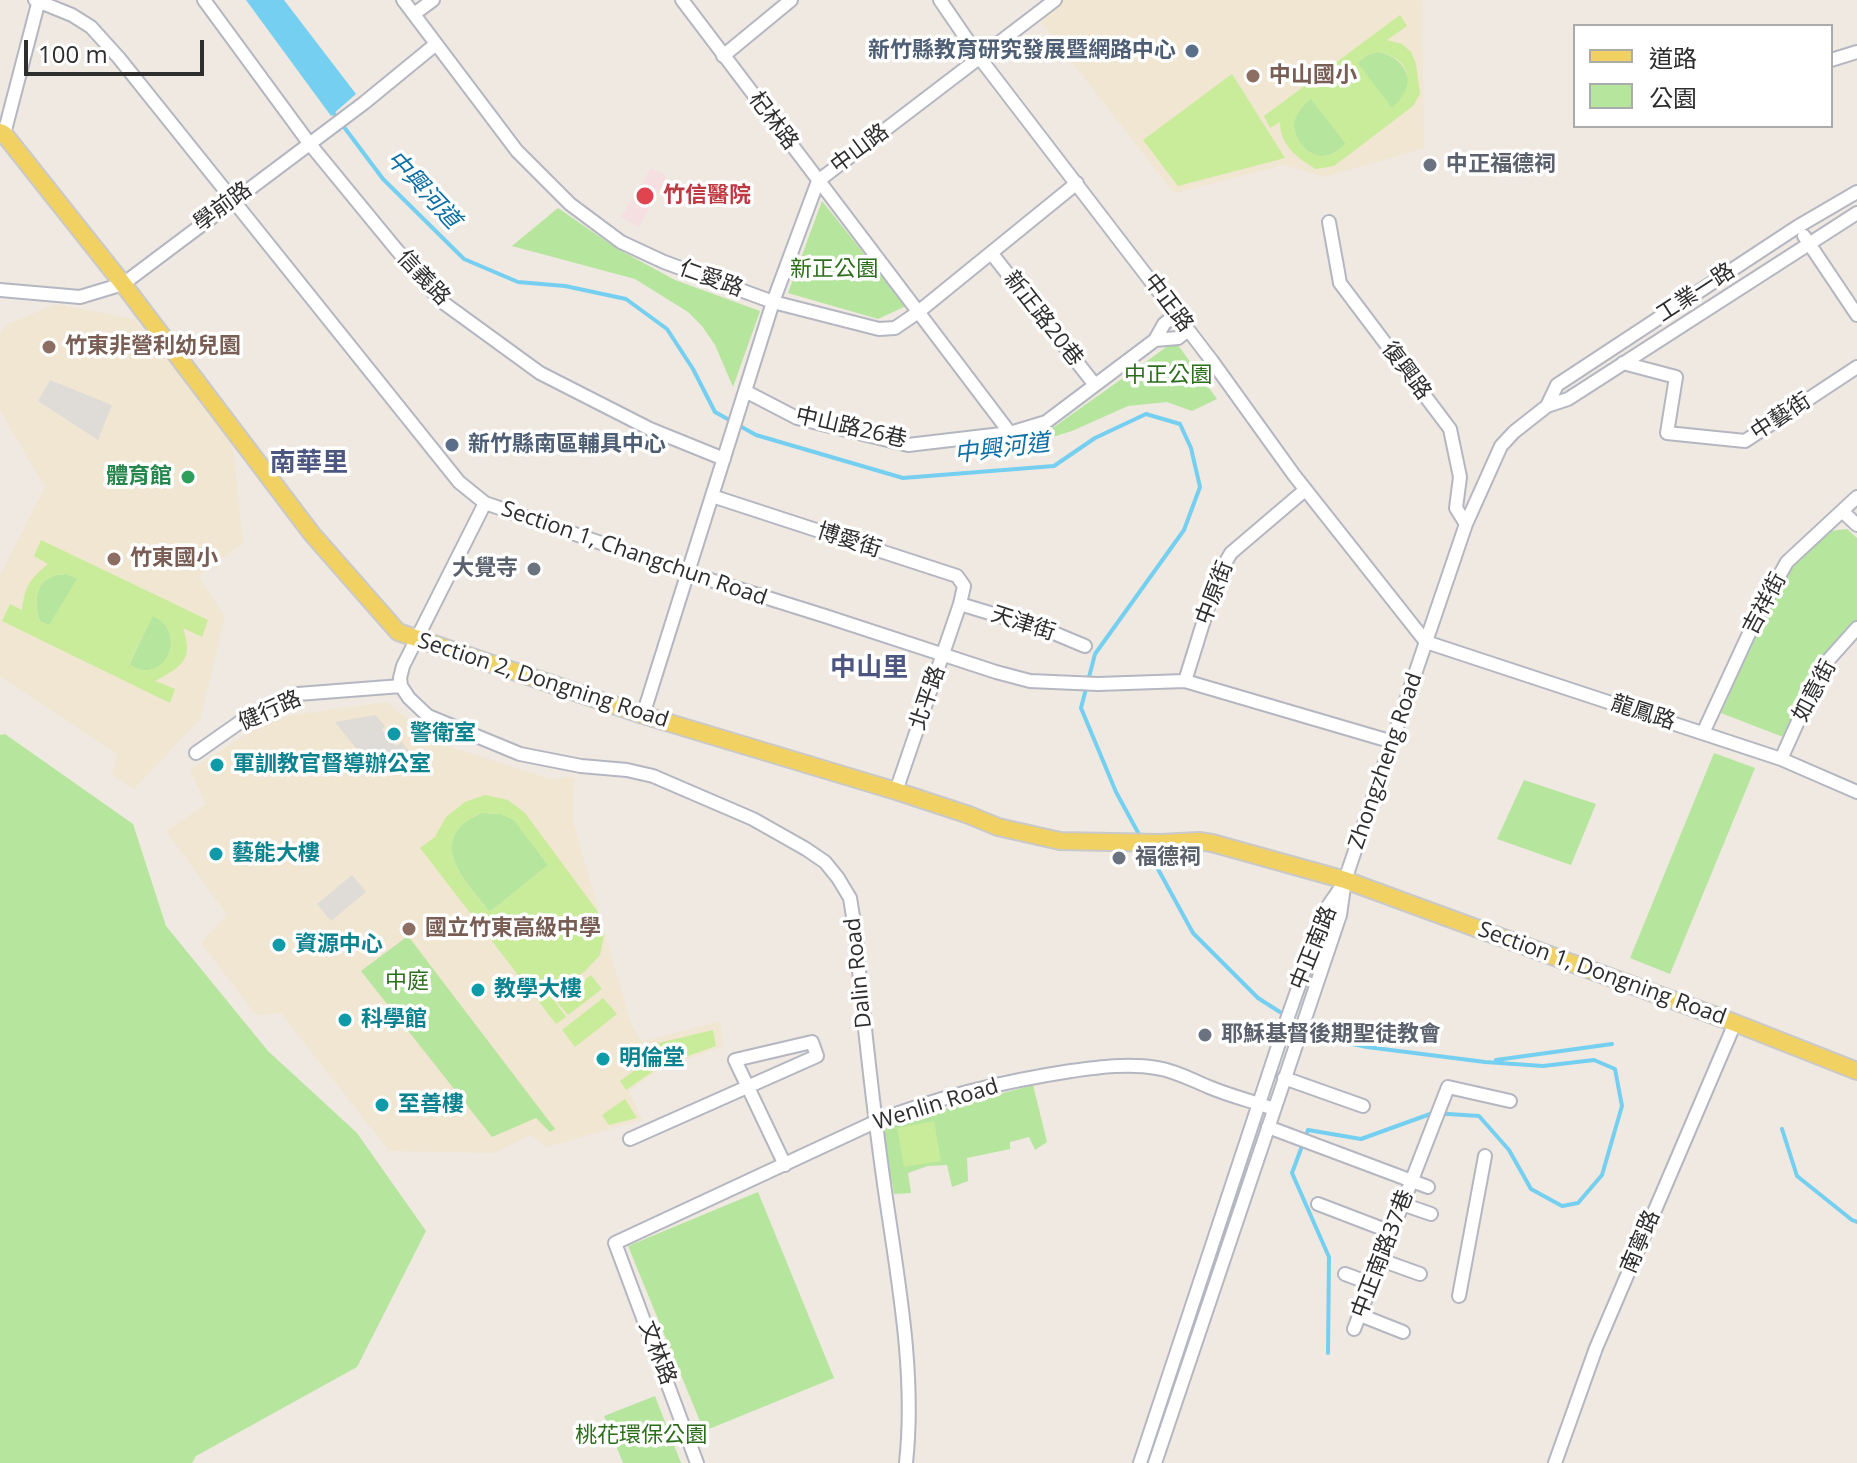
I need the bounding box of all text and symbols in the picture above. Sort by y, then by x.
scale bar [28,24,208,74]
legend [1573,24,1833,128]
text: 100 m [38,37,108,70]
place label: 新竹縣教育研究發展暨網路中心 [868,38,1176,64]
text: 道路 [1649,41,1697,74]
marker: 新竹縣教育研究發展暨網路中心 [1183,42,1201,60]
place label: 中山國小 [1269,63,1357,89]
marker: 中山國小 [1244,67,1262,85]
text: 公園 [1649,81,1697,114]
street label: 杞林路 [743,87,803,155]
street label: 中山路 [826,119,894,179]
water label: 中興河道 [380,145,466,235]
place label: 中正福德祠 [1446,152,1556,178]
marker: 中正福德祠 [1421,156,1439,174]
street label: 學前路 [189,177,257,237]
place label: 竹信醫院 [663,183,751,209]
marker: 竹信醫院 [634,185,656,207]
street label: 信義路 [391,245,455,311]
street label: 仁愛路 [675,255,747,303]
park label: 新正公園 [790,257,878,283]
street label: 工業一路 [1652,258,1740,328]
street label: 新正路20巷 [998,266,1088,372]
street label: 中正路 [1138,269,1198,337]
place label: 竹東非營利幼兒園 [65,334,241,360]
street label: 復興路 [1376,337,1436,405]
marker: 竹東非營利幼兒園 [40,338,58,356]
park label: 中正公園 [1124,363,1212,389]
street label: 中藝街 [1746,388,1816,446]
street label: 中山路26巷 [793,402,909,454]
water label: 中興河道 [953,429,1051,469]
place label: 新竹縣南區輔具中心 [468,432,666,458]
marker: 新竹縣南區輔具中心 [443,436,461,454]
district label: 南華里 [270,448,348,480]
place label: 體育館 [106,464,172,490]
marker: 體育館 [179,468,197,486]
street label: Section 1, Changchun Road [498,496,770,612]
street label: 博愛街 [814,518,884,564]
place label: 竹東國小 [130,546,218,572]
marker: 竹東國小 [105,550,123,568]
place label: 大覺寺 [452,556,518,582]
street label: 中原街 [1191,557,1239,629]
marker: 大覺寺 [525,560,543,578]
street label: 吉祥街 [1738,569,1792,639]
street label: 天津街 [988,601,1058,647]
street label: Section 2, Dongning Road [414,628,672,734]
district label: 中山里 [830,653,908,685]
street label: 如意街 [1788,656,1842,726]
street label: 北平路 [905,663,951,733]
street label: Zhongzheng Road [1343,669,1429,853]
street label: 健行路 [234,686,306,736]
street label: 龍鳳路 [1608,690,1678,736]
place label: 警衛室 [410,721,476,747]
marker: 警衛室 [385,725,403,743]
place label: 軍訓教官督導辦公室 [233,752,431,778]
marker: 軍訓教官督導辦公室 [208,756,226,774]
place label: 藝能大樓 [232,841,320,867]
marker: 藝能大樓 [207,845,225,863]
place label: 福德祠 [1135,845,1201,871]
marker: 福德祠 [1110,849,1128,867]
street label: 中正南路 [1285,902,1343,994]
place label: 國立竹東高級中學 [425,916,601,942]
street label: Dalin Road [840,916,878,1030]
street label: Section 1, Dongning Road [1474,917,1730,1031]
marker: 國立竹東高級中學 [400,920,418,938]
place label: 資源中心 [295,932,383,958]
marker: 資源中心 [270,936,288,954]
park label: 中庭 [385,969,429,995]
place label: 教學大樓 [494,977,582,1003]
marker: 教學大樓 [469,981,487,999]
place label: 科學館 [361,1007,427,1033]
marker: 科學館 [336,1011,354,1029]
place label: 耶穌基督後期聖徒教會 [1221,1022,1441,1048]
marker: 耶穌基督後期聖徒教會 [1196,1026,1214,1044]
place label: 明倫堂 [619,1046,685,1072]
marker: 明倫堂 [594,1050,612,1068]
street label: Wenlin Road [870,1074,1002,1136]
place label: 至善樓 [398,1092,464,1118]
marker: 至善樓 [373,1096,391,1114]
street label: 中正南路37巷 [1346,1186,1420,1322]
street label: 南寧路 [1616,1206,1666,1278]
street label: 文林路 [633,1317,681,1389]
park label: 桃花環保公園 [575,1423,707,1449]

